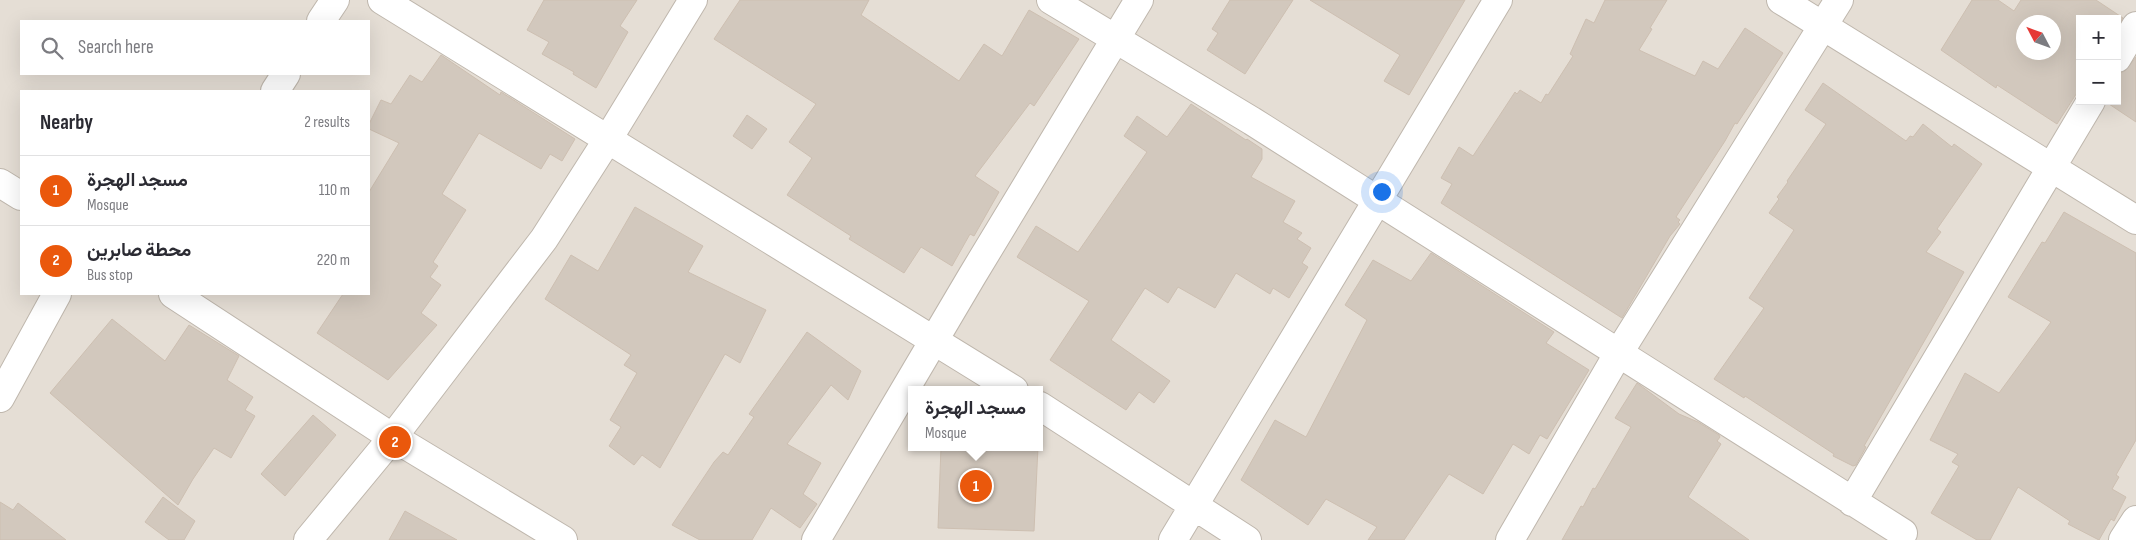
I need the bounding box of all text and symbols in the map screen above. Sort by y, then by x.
north arrow [2016,15,2061,60]
map controls [2076,15,2121,105]
button: + [2076,15,2121,60]
search box [20,20,370,75]
icon: search [38,34,66,62]
text: Search here [78,36,154,59]
button: − [2076,60,2121,105]
text: Nearby [40,110,93,135]
text: 2 results [304,113,350,132]
text: مسجد الهجرة [87,169,188,192]
your location [1369,179,1395,205]
text: 1 [53,181,59,200]
text: 110 m [319,181,350,200]
text: Mosque [87,196,129,215]
text: محطة صابرين [87,239,191,262]
text: 2 [52,251,60,270]
text: 220 m [317,251,350,270]
text: Bus stop [87,266,133,285]
popup [908,386,1043,451]
text: مسجد الهجرة [925,397,1026,420]
pin: 2 [379,423,411,461]
text: Mosque [925,424,967,443]
pin: 1 [960,467,992,505]

